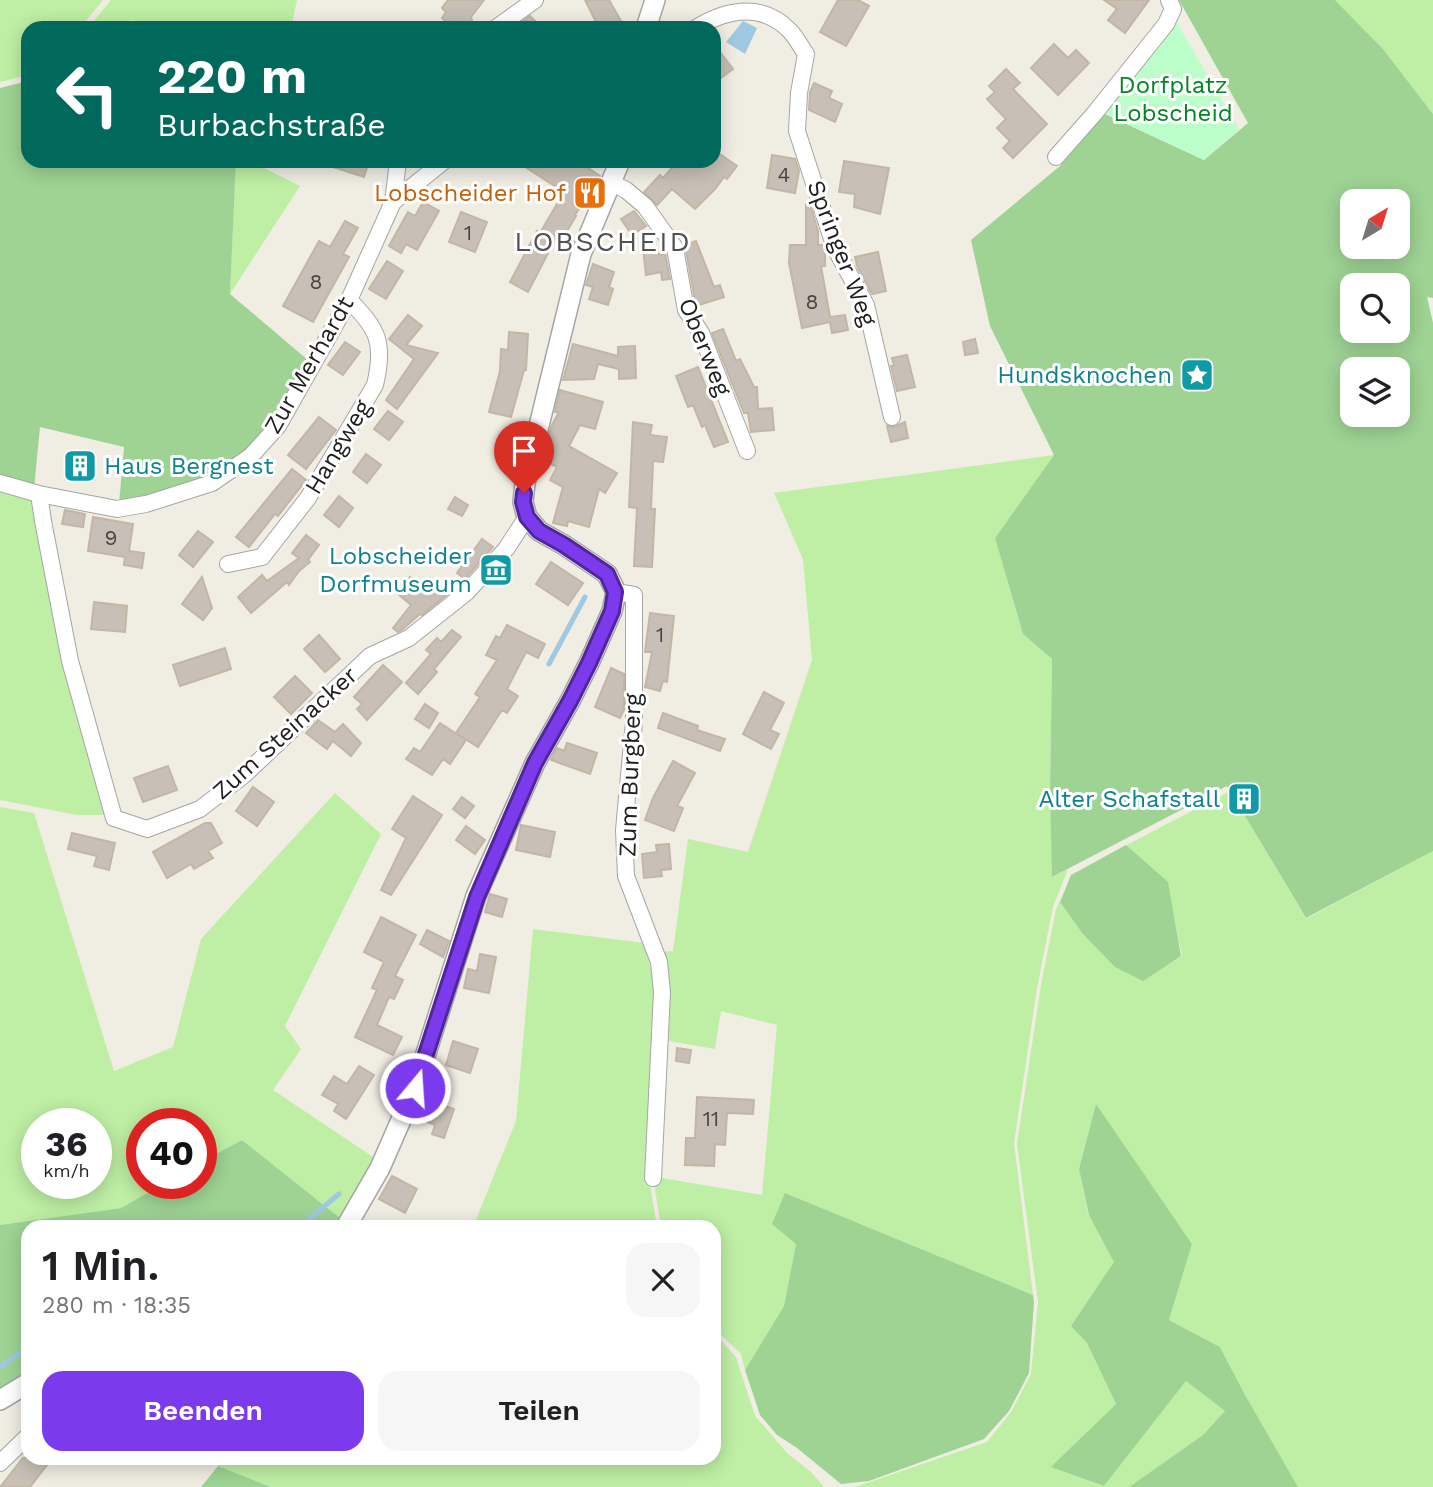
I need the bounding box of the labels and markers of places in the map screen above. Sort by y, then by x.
restaurant icon: Lobscheider Hof [571,174,609,212]
place label: Lobscheider Hof [374,179,567,207]
place icon: Hundsknochen [1178,356,1216,394]
place label: Hundsknochen [997,361,1172,389]
pin [494,421,554,493]
building icon: Haus Bergnest [61,447,99,485]
place label: Haus Bergnest [104,452,274,480]
place label: Lobscheider Dorfmuseum [319,542,472,598]
museum icon: Lobscheider Dorfmuseum [477,551,515,589]
building icon: Alter Schafstall [1225,780,1263,818]
place label: Alter Schafstall [1038,785,1221,813]

